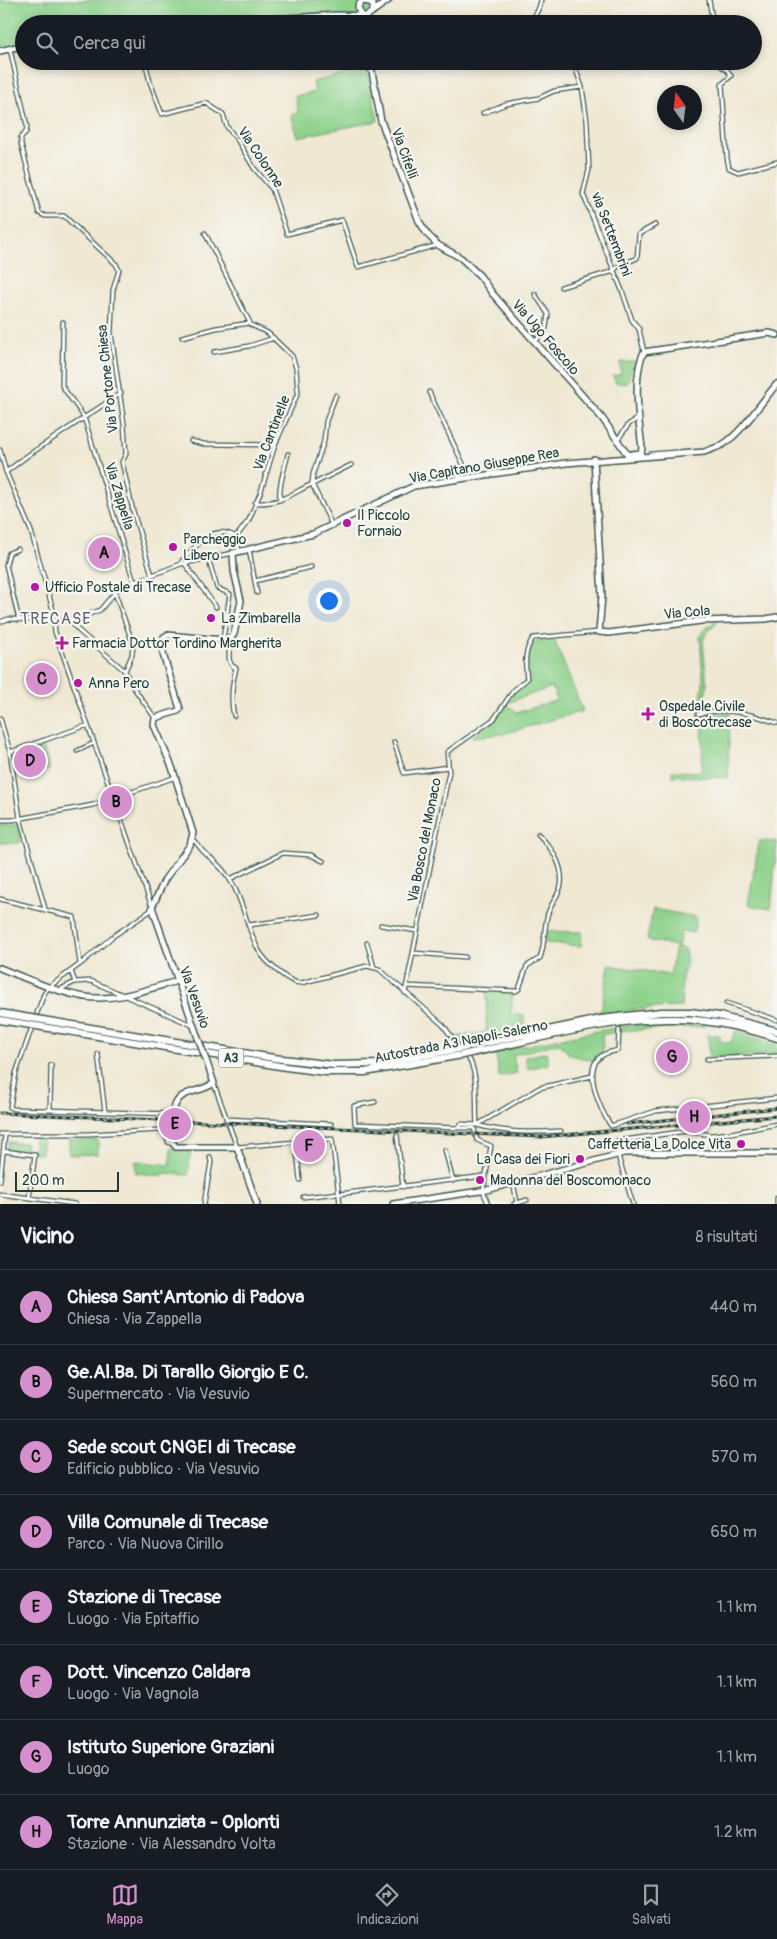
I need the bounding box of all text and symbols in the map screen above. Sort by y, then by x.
search box [15,15,762,70]
icon: search [33,29,61,57]
text: Cerca qui [73,31,145,55]
north arrow [657,85,702,130]
street label: Via Colonne [234,123,287,191]
street label: Via Cifelli [388,126,422,181]
street label: via Settembrini [587,189,636,279]
street label: Via Ugo Foscolo [508,296,583,379]
street label: Via Portone Chiesa [93,324,122,434]
street label: Via Cantinelle [249,393,294,473]
street label: Via Capitano Giuseppe Rea [408,444,560,487]
street label: Via Zappella [101,460,138,532]
place label: Il Piccolo Fornaio [357,507,411,540]
marker: Il Piccolo Fornaio [341,517,353,529]
place label: Parcheggio Libero [183,531,247,564]
pin: A [88,534,120,572]
marker: Parcheggio Libero [167,541,179,553]
place label: Ufficio Postale di Trecase [45,579,191,596]
marker: Ufficio Postale di Trecase [29,581,41,593]
your location [316,588,342,614]
street label: Via Cola [663,602,711,623]
district label: TRECASE [20,609,92,629]
place label: La Zimbarella [221,610,301,627]
marker: La Zimbarella [205,612,217,624]
place label: Farmacia Dottor Tordino Margherita [72,635,282,652]
marker: Farmacia Dottor Tordino Margherita [56,637,68,649]
pin: C [26,660,58,698]
place label: Anna Pero [88,675,150,692]
marker: Anna Pero [72,677,84,689]
place label: Ospedale Civile di Boscotrecase [659,698,752,731]
marker: Ospedale Civile di Boscotrecase [641,707,655,721]
pin: D [14,742,46,780]
street label: Via Bosco del Monaco [404,776,445,904]
pin: B [100,783,132,821]
street label: Via Vesuvio [175,964,214,1031]
street label: Autostrada A3 Napoli-Salerno [373,1016,550,1067]
pin: G [656,1038,688,1076]
road number: A3 [218,1048,244,1068]
pin: H [678,1098,710,1136]
pin: E [159,1105,191,1143]
pin: F [293,1127,325,1165]
place label: Caffetteria La Dolce Vita [587,1136,731,1153]
marker: Caffetteria La Dolce Vita [735,1138,747,1150]
place label: La Casa dei Fiori [476,1151,571,1168]
marker: La Casa dei Fiori [574,1153,586,1165]
scale bar [15,1169,119,1192]
text: 200 m [22,1172,64,1189]
place label: Madonna del Boscomonaco [490,1172,651,1189]
marker: Madonna del Boscomonaco [474,1174,486,1186]
text: Vicino [20,1223,74,1250]
text: 8 risultati [696,1227,757,1247]
text: Chiesa Sant'Antonio di Padova [67,1285,304,1309]
text: A [31,1297,41,1317]
text: 440 m [710,1297,757,1317]
text: Chiesa · Via Zappella [67,1309,202,1329]
text: Ge.Al.Ba. Di Tarallo Giorgio E C. [67,1360,309,1384]
text: B [31,1372,41,1392]
text: 560 m [710,1372,757,1392]
text: Supermercato · Via Vesuvio [67,1384,250,1404]
text: Sede scout CNGEI di Trecase [67,1435,296,1459]
text: C [31,1447,41,1467]
text: 570 m [711,1447,757,1467]
text: Edificio pubblico · Via Vesuvio [67,1459,260,1479]
text: Villa Comunale di Trecase [67,1510,268,1534]
text: D [31,1522,41,1542]
text: 650 m [710,1522,757,1542]
text: Parco · Via Nuova Cirillo [67,1534,224,1554]
text: Stazione di Trecase [67,1585,221,1609]
text: E [32,1597,40,1617]
text: 1.1 km [717,1597,757,1617]
text: Luogo · Via Epitaffio [67,1609,199,1629]
text: Dott. Vincenzo Caldara [67,1660,251,1684]
text: F [31,1672,41,1692]
text: 1.1 km [717,1672,757,1692]
text: Luogo · Via Vagnola [67,1684,199,1704]
text: Istituto Superiore Graziani [67,1735,274,1759]
text: G [31,1747,41,1767]
text: 1.1 km [717,1747,757,1767]
text: Luogo [67,1759,109,1779]
text: Torre Annunziata - Oplonti [67,1810,279,1834]
text: H [31,1822,41,1842]
text: 1.2 km [714,1822,757,1842]
text: Stazione · Via Alessandro Volta [67,1834,276,1854]
tab: Mappa [107,1881,143,1928]
tab: Indicazioni [356,1881,419,1928]
tab: Salvati [632,1881,670,1928]

